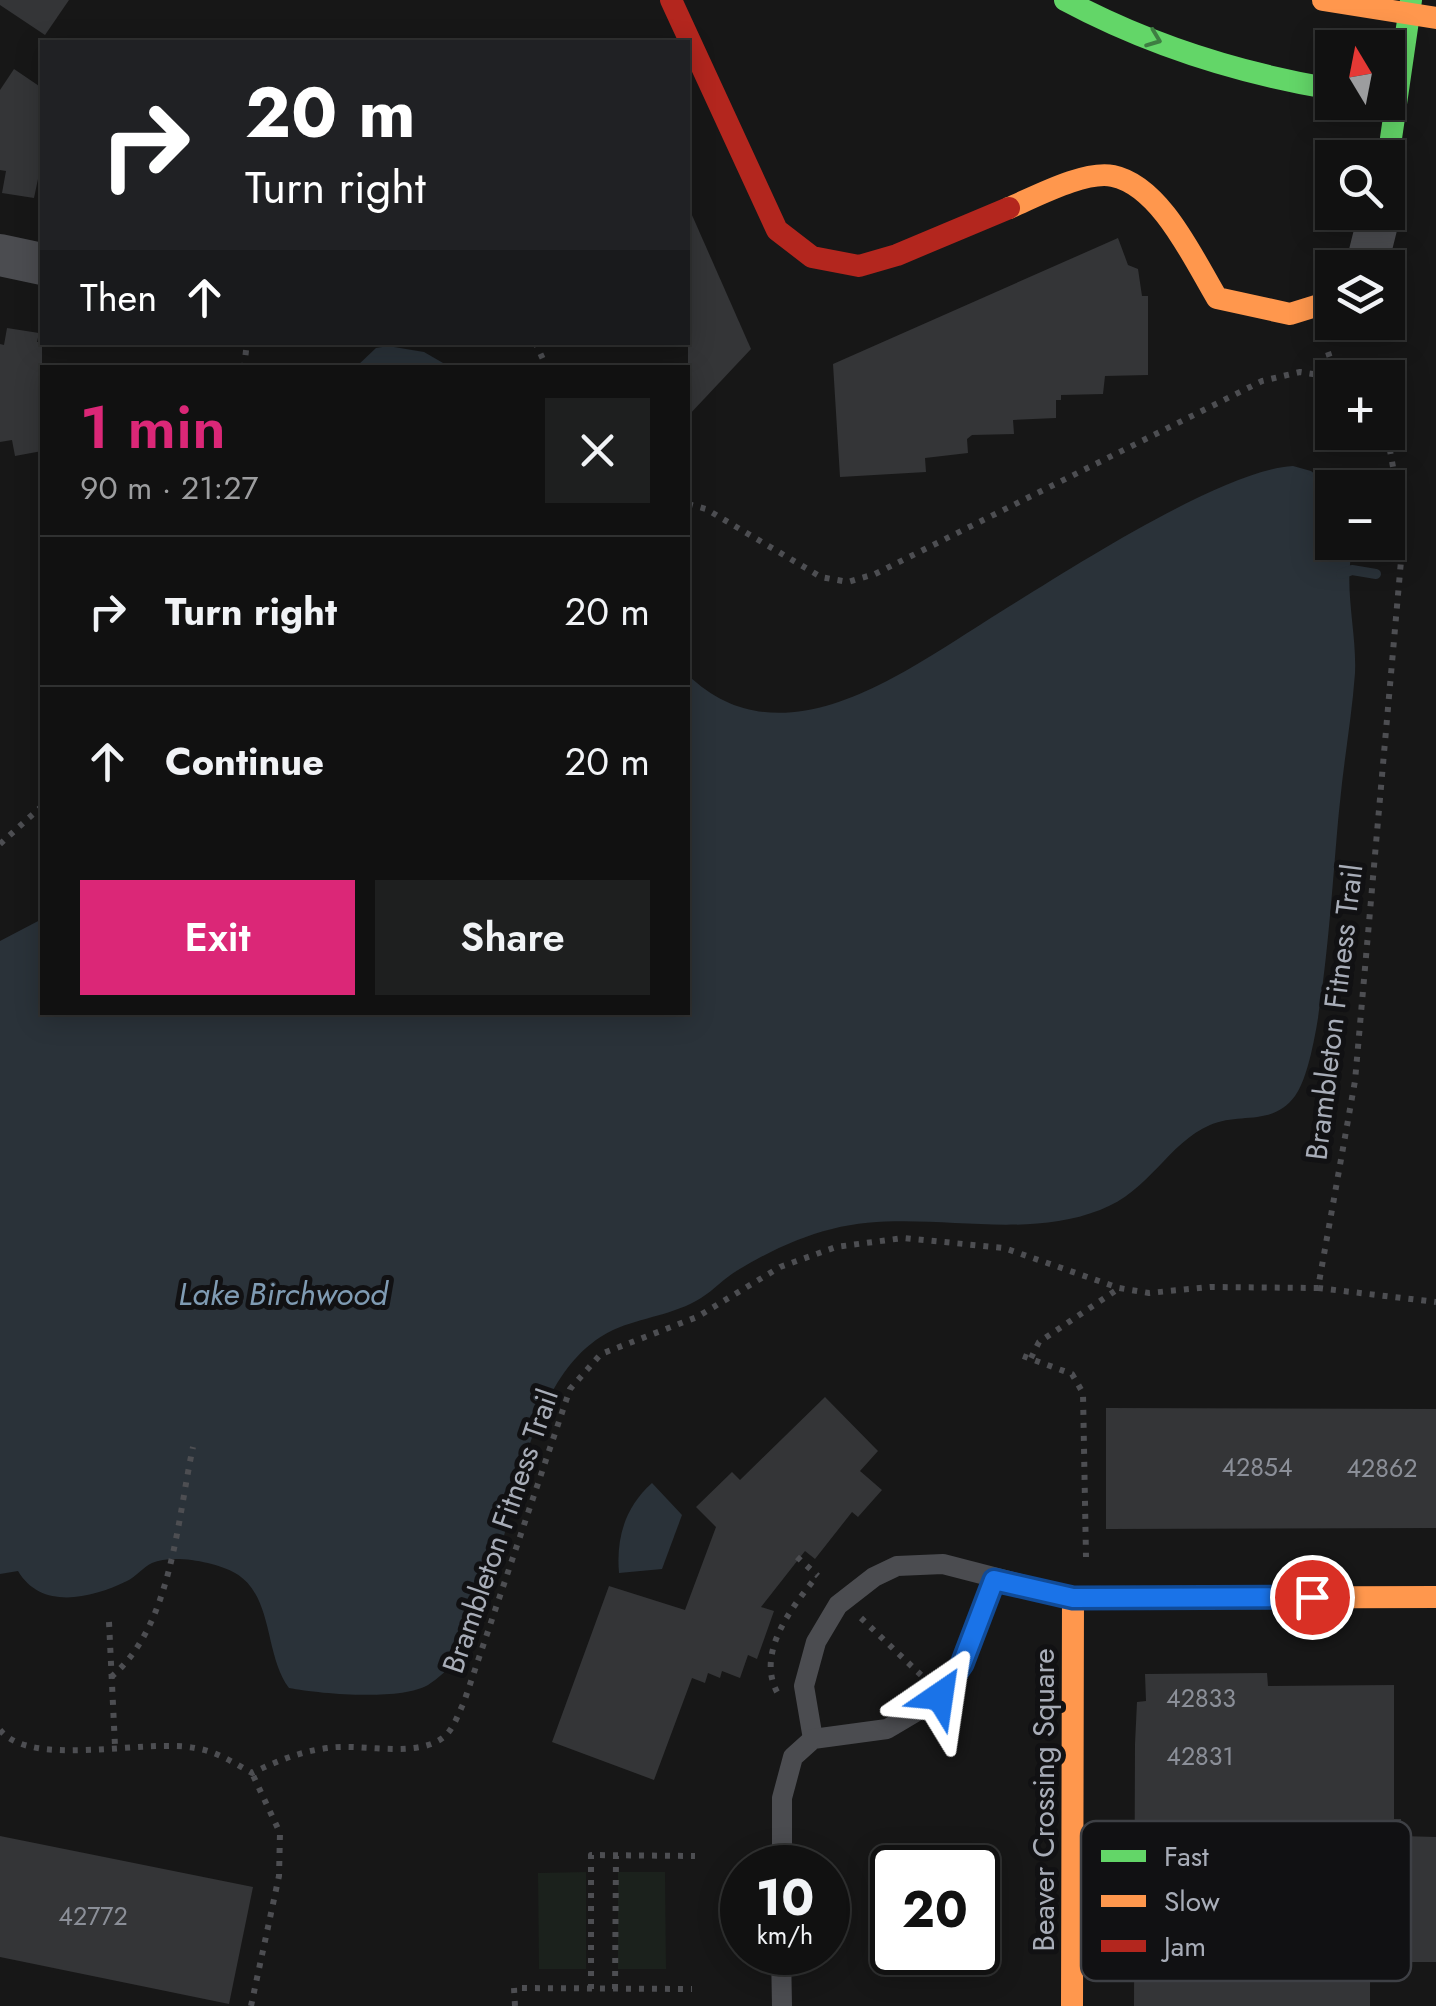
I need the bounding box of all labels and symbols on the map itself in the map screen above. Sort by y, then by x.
one-way arrow [1144,28,1161,48]
north arrow [1315,30,1405,120]
street label: Brambleton Fitness Trail [1295,861,1373,1163]
water label: Lake Birchwood [178,1271,389,1317]
street label: Brambleton Fitness Trail [431,1383,569,1679]
house number: 42854 [1221,1449,1293,1485]
house number: 42862 [1346,1450,1418,1486]
pin [1270,1555,1355,1640]
position arrow [888,1644,992,1748]
street label: Beaver Crossing Square [1022,1648,1065,1952]
house number: 42833 [1166,1680,1236,1716]
house number: 42831 [1166,1738,1234,1774]
legend [1081,1821,1411,1981]
text: Fast [1164,1836,1209,1877]
speed limit sign: 20 [870,1845,1000,1975]
text: Slow [1164,1881,1220,1922]
house number: 42772 [58,1898,128,1934]
text: Jam [1160,1926,1206,1967]

